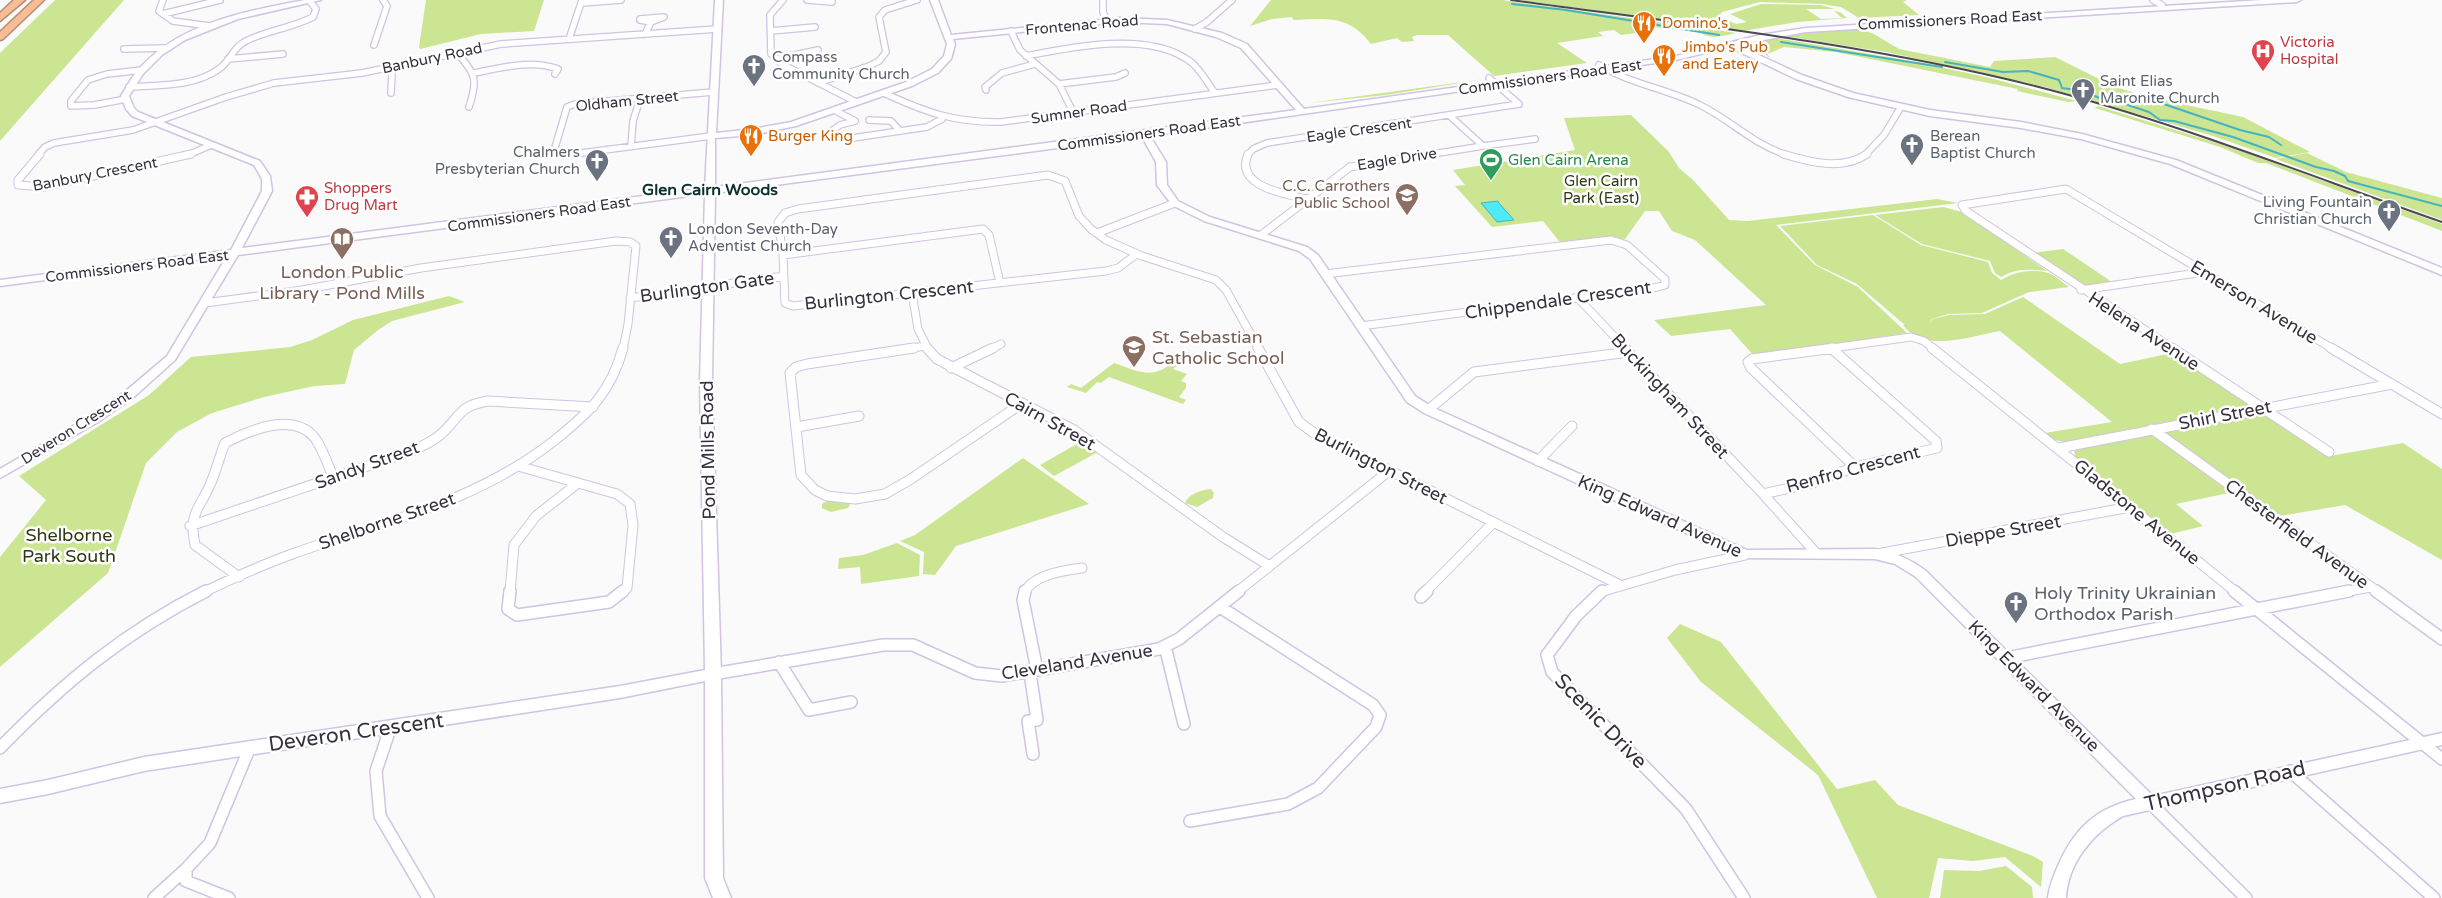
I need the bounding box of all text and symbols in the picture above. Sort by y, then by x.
street label: Commissioners Road East [1857,6,2043,34]
restaurant icon: Domino's [1631,10,1657,44]
street label: Frontenac Road [1025,11,1139,39]
place label: Domino's [1662,14,1728,32]
place label: Victoria Hospital [2280,33,2339,68]
place label: Jimbo's Pub and Eatery [1682,38,1768,73]
hospital icon: Victoria Hospital [2250,38,2276,72]
street label: Banbury Road [380,39,484,77]
restaurant icon: Jimbo's Pub and Eatery [1651,43,1677,77]
place label: Compass Community Church [772,48,910,83]
church icon: Compass Community Church [741,53,767,87]
street label: Commissioners Road East [1457,55,1643,99]
place label: Saint Elias Maronite Church [2100,72,2220,107]
church icon: Saint Elias Maronite Church [2070,77,2096,111]
street label: Oldham Street [575,87,680,115]
street label: Sumner Road [1030,96,1128,128]
street label: Commissioners Road East [1056,111,1242,155]
street label: Eagle Crescent [1305,114,1413,146]
restaurant icon: Burger King [738,123,764,157]
place label: Burger King [768,127,853,145]
place label: Berean Baptist Church [1930,127,2036,162]
church icon: Berean Baptist Church [1899,132,1925,166]
place label: Chalmers Presbyterian Church [435,143,580,178]
street label: Eagle Drive [1356,144,1438,174]
sports icon: Glen Cairn Arena [1478,147,1504,181]
church icon: Chalmers Presbyterian Church [584,148,610,182]
place label: Glen Cairn Arena [1508,151,1629,169]
street label: Banbury Crescent [31,153,159,195]
park label: Glen Cairn Park (East) [1563,172,1639,207]
place label: C.C. Carrothers Public School [1282,177,1390,212]
place label: Shoppers Drug Mart [324,179,398,214]
district label: Glen Cairn Woods [642,180,778,200]
school or university icon: C.C. Carrothers Public School [1394,182,1420,216]
pharmacy icon: Shoppers Drug Mart [294,184,320,218]
street label: Commissioners Road East [446,192,632,236]
place label: Living Fountain Christian Church [2254,193,2372,228]
church icon: Living Fountain Christian Church [2376,198,2402,232]
place label: London Seventh-Day Adventist Church [688,220,838,255]
church icon: London Seventh-Day Adventist Church [658,225,684,259]
library icon: London Public Library - Pond Mills [329,226,355,260]
street label: Commissioners Road East [44,246,230,286]
street label: Emerson Avenue [2186,255,2322,349]
place label: London Public Library - Pond Mills [259,261,425,304]
street label: Burlington Gate [638,267,776,307]
street label: Burlington Crescent [803,275,975,315]
street label: Chippendale Crescent [1463,276,1653,324]
street label: Helena Avenue [2084,287,2204,375]
place label: St. Sebastian Catholic School [1152,326,1284,369]
street label: Buckingham Street [1606,329,1734,463]
school or university icon: St. Sebastian Catholic School [1121,334,1147,368]
street label: Pond Mills Road [696,380,720,520]
street label: Deveron Crescent [18,386,134,468]
street label: Cairn Street [1000,387,1100,455]
street label: Shirl Street [2177,395,2273,435]
street label: Burlington Street [1311,423,1451,509]
street label: Sandy Street [312,436,422,494]
street label: Renfro Crescent [1783,440,1923,497]
street label: Gladstone Avenue [2069,454,2205,570]
street label: King Edward Avenue [1574,470,1746,562]
street label: Chesterfield Avenue [2221,474,2373,594]
street label: Shelborne Street [316,487,458,555]
street label: Dieppe Street [1943,510,2063,552]
park label: Shelborne Park South [22,524,116,567]
place label: Holy Trinity Ukrainian Orthodox Parish [2034,582,2216,625]
church icon: Holy Trinity Ukrainian Orthodox Parish [2003,590,2029,624]
street label: King Edward Avenue [1963,615,2105,757]
street label: Cleveland Avenue [1000,639,1154,685]
street label: Scenic Drive [1549,669,1652,774]
street label: Deveron Crescent [267,708,445,757]
street label: Thompson Road [2142,756,2308,817]

